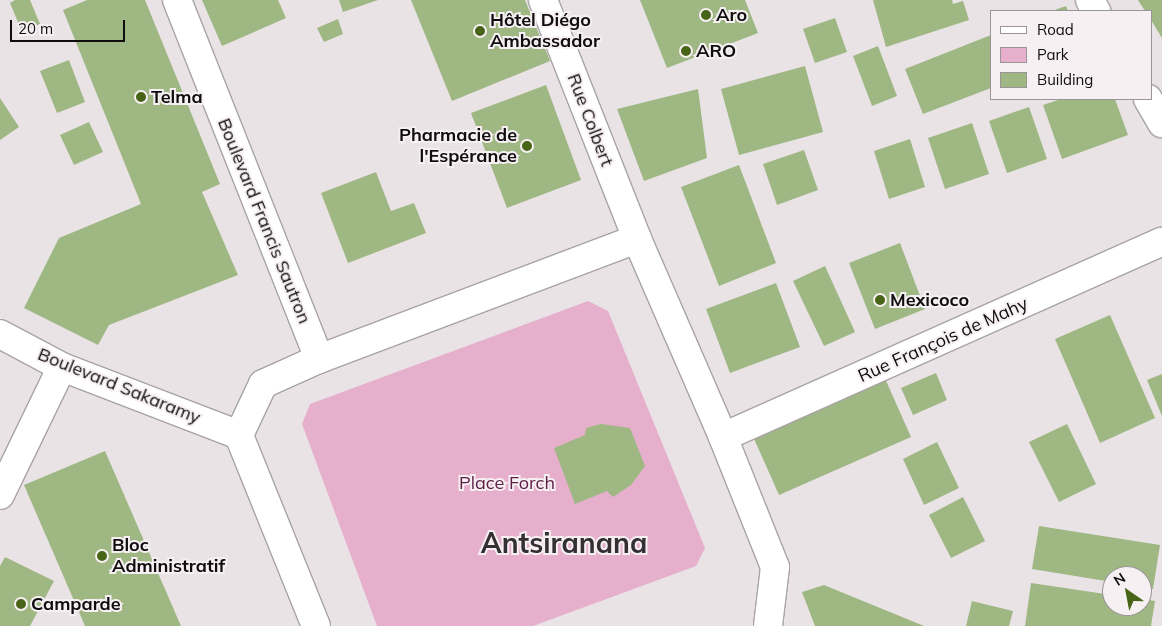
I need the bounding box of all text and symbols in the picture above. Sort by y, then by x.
place label: Aro [716,4,747,26]
marker: Aro [700,9,712,21]
scale bar [12,10,128,42]
place label: Hôtel Diégo Ambassador [490,10,600,52]
legend [990,10,1152,100]
text: 20 m [18,19,53,38]
text: Road [1037,20,1074,39]
marker: Hôtel Diégo Ambassador [474,25,486,37]
place label: ARO [696,40,736,62]
marker: ARO [680,45,692,57]
text: Park [1037,45,1069,64]
text: Building [1037,70,1093,89]
street label: Rue Colbert [562,71,618,169]
place label: Telma [151,86,203,108]
marker: Telma [135,91,147,103]
street label: Boulevard Francis Sautron [213,115,315,327]
place label: Pharmacie de l'Espérance [399,125,517,168]
marker: Pharmacie de l'Espérance [521,140,533,152]
place label: Mexicoco [890,289,969,311]
street label: Rue François de Mahy [855,293,1031,387]
marker: Mexicoco [874,294,886,306]
street label: Boulevard Sakaramy [35,343,203,429]
park label: Place Forch [459,472,555,494]
district label: Antsiranana [481,526,647,560]
place label: Bloc Administratif [112,535,225,578]
marker: Bloc Administratif [96,550,108,562]
north arrow [1102,566,1152,616]
text: N [1110,569,1129,590]
place label: Camparde [31,593,121,615]
marker: Camparde [15,598,27,610]

